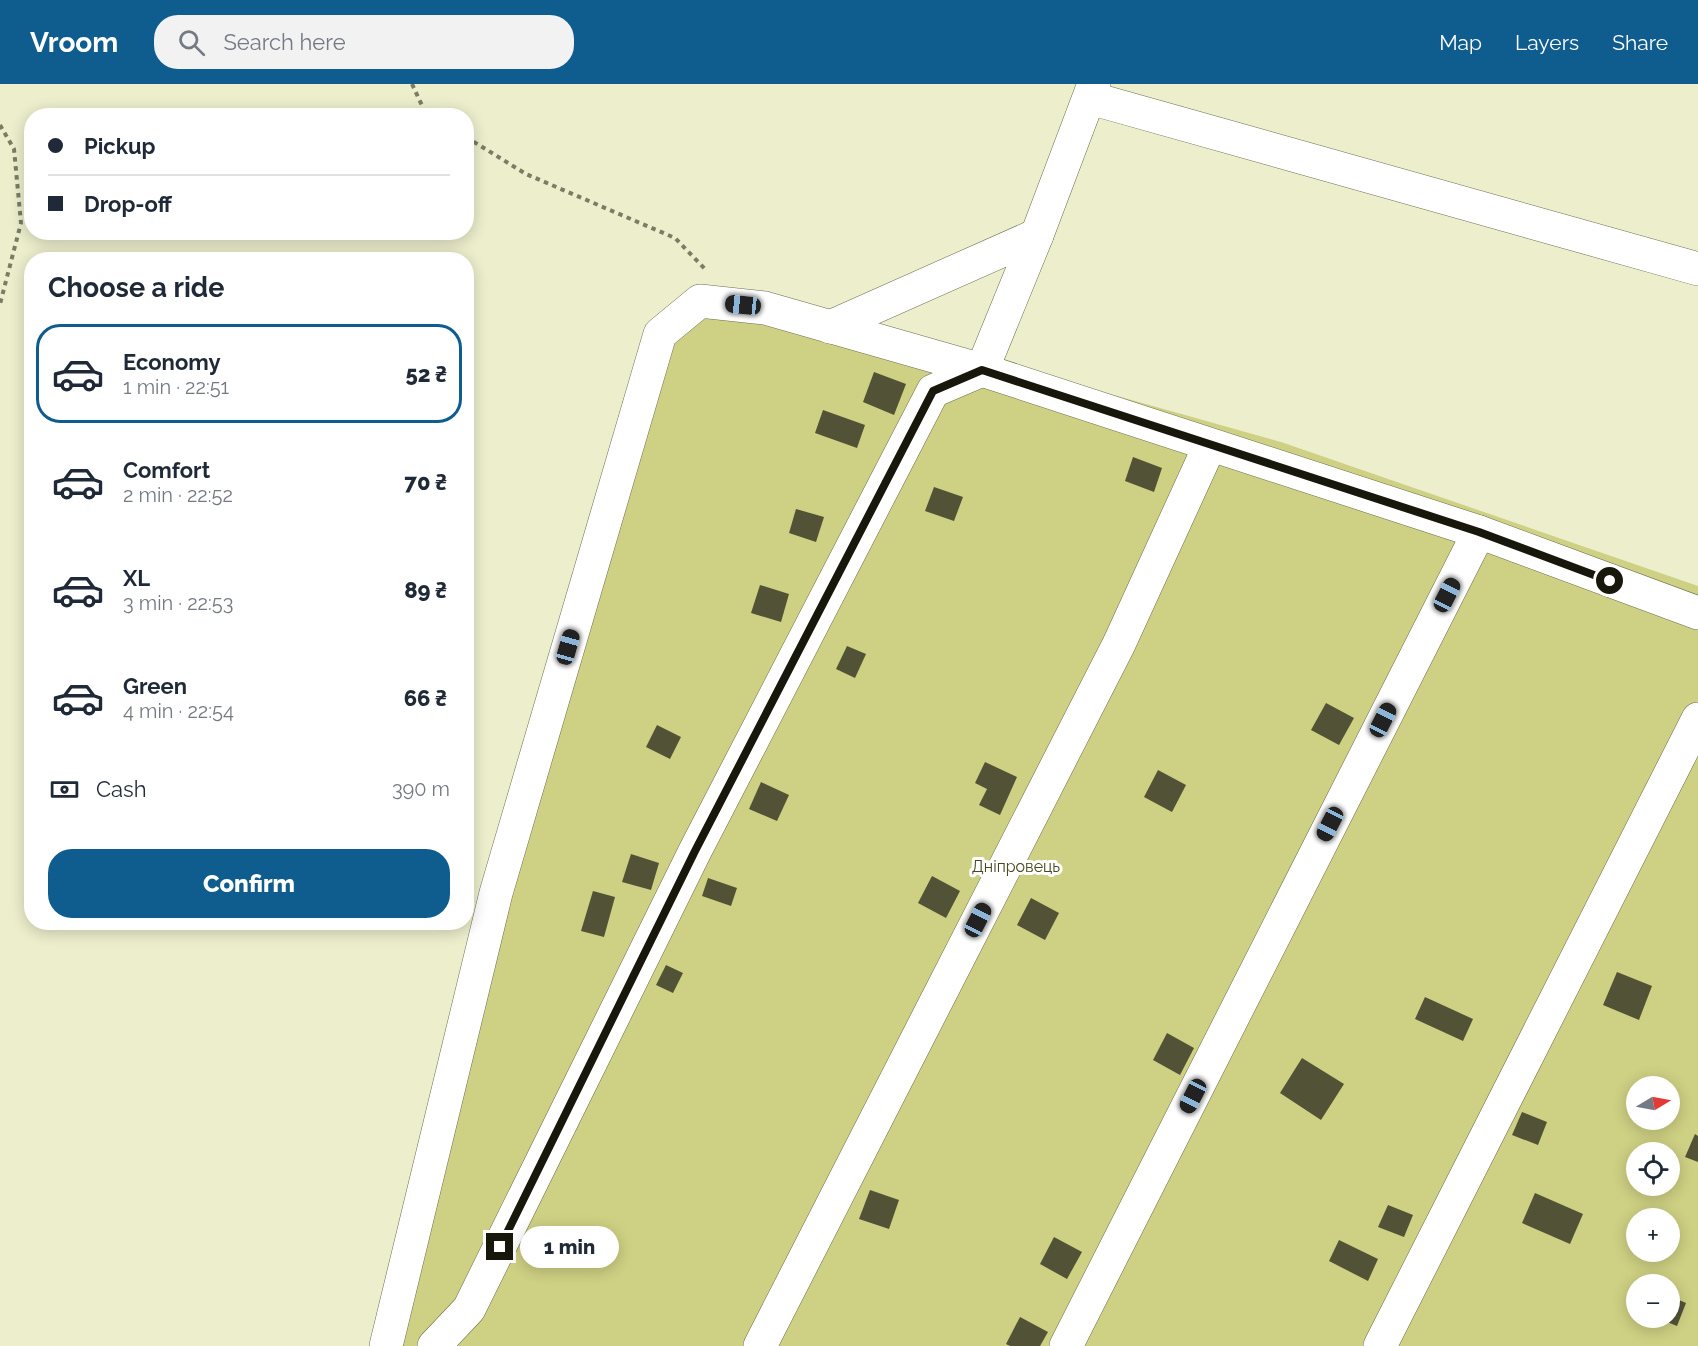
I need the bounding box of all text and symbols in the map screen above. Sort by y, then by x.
search box [154,15,574,69]
text: Vroom [30,26,118,59]
icon: search [175,26,208,59]
text: Search here [223,29,346,55]
text: Map [1439,30,1482,55]
text: Layers [1515,30,1579,55]
text: Share [1612,30,1668,55]
text: Pickup [84,133,156,159]
text: Drop-off [84,191,172,217]
text: Choose a ride [48,272,224,303]
car [724,294,762,316]
icon: car [51,347,105,401]
text: Economy [123,349,221,375]
text: 52 ₴ [405,361,447,387]
text: 1 min · 22:51 [123,375,229,399]
icon: car [51,455,105,509]
text: Comfort [123,457,210,483]
text: 70 ₴ [404,469,447,495]
text: 2 min · 22:52 [123,483,233,507]
icon: car [51,563,105,617]
text: XL [123,565,150,591]
route start [1596,567,1623,594]
car [1431,575,1463,615]
text: 89 ₴ [404,577,447,603]
text: 3 min · 22:53 [123,591,233,615]
car [554,627,582,667]
icon: car [51,671,105,725]
text: Green [123,673,187,699]
text: 66 ₴ [404,685,447,711]
text: 4 min · 22:54 [123,699,234,723]
car [1367,700,1399,740]
icon: cash [48,773,81,806]
text: Cash [96,776,147,802]
text: 390 m [392,777,450,801]
car [1314,804,1346,844]
button: Confirm [48,849,450,918]
park label: Дніпровець [972,857,1060,876]
car [962,900,994,940]
car [1177,1076,1209,1116]
north arrow [1626,1076,1680,1130]
map controls [1626,1076,1680,1328]
button: locate [1626,1142,1680,1196]
button: + [1626,1208,1680,1262]
callout: 1 min [521,1226,620,1268]
route end [486,1233,513,1260]
text: 1 min [544,1235,595,1259]
button: − [1626,1274,1680,1328]

